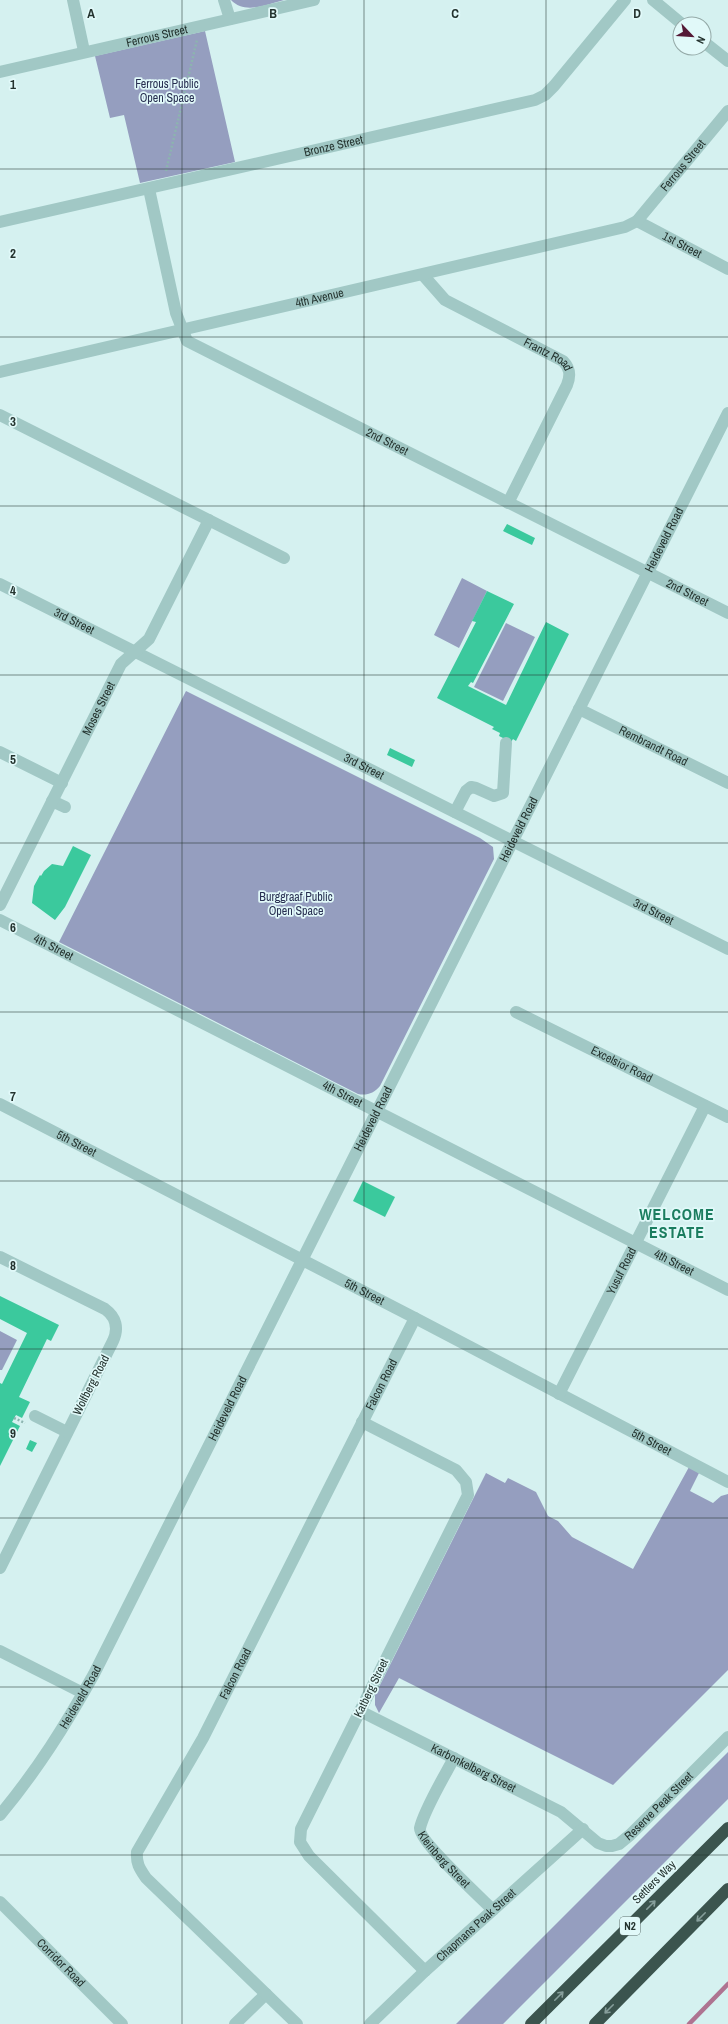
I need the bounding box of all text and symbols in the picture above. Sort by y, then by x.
text: A [87,5,95,22]
text: B [269,5,277,22]
text: C [451,5,459,22]
text: D [633,5,641,22]
north arrow [672,16,712,56]
street label: Ferrous Street [125,21,189,51]
text: N [693,34,709,46]
text: 1 [10,76,16,93]
park label: Ferrous Public Open Space [135,76,199,106]
street label: Bronze Street [302,131,365,160]
street label: Ferrous Street [657,136,709,195]
street label: 1st Street [660,228,705,262]
text: 2 [10,245,16,262]
street label: 4th Avenue [294,285,345,311]
street label: Frantz Road [521,334,576,374]
text: 3 [10,413,16,430]
street label: 2nd Street [363,424,411,459]
street label: Heideveld Road [641,505,687,575]
street label: 2nd Street [663,575,711,610]
text: 4 [10,582,16,599]
street label: 3rd Street [51,604,97,638]
street label: Moses Street [79,679,119,738]
street label: Rembrandt Road [616,722,691,770]
street label: 3rd Street [341,750,387,783]
text: 5 [10,751,16,768]
street label: Heideveld Road [496,794,542,865]
park label: Burggraaf Public Open Space [259,889,333,919]
street label: 3rd Street [631,895,677,929]
text: 6 [10,919,16,936]
street label: 4th Street [31,930,76,964]
street label: Excelsior Road [588,1042,655,1086]
street label: 4th Street [320,1077,365,1111]
street label: Heideveld Road [350,1084,396,1154]
text: 7 [10,1088,16,1105]
street label: 5th Street [54,1126,99,1160]
district label: WELCOME ESTATE [639,1203,715,1243]
street label: Yusuf Road [603,1245,640,1297]
street label: 4th Street [651,1246,697,1279]
text: 8 [10,1257,16,1274]
street label: 5th Street [342,1275,387,1309]
street label: Wolfberg Road [69,1352,113,1418]
street label: Falcon Road [362,1356,401,1413]
street label: Heideveld Road [205,1373,251,1444]
text: 9 [10,1425,16,1442]
street label: 5th Street [629,1425,674,1459]
street label: Falcon Road [216,1645,255,1702]
street label: Katberg Street [350,1656,392,1720]
street label: Heideveld Road [56,1663,105,1732]
street label: Karbonkelberg Street [428,1740,519,1796]
street label: Reserve Peak Street [621,1768,697,1844]
street label: Kleinberg Street [414,1828,474,1892]
street label: Settlers Way [629,1857,679,1907]
street label: Chapmans Peak Street [433,1885,519,1965]
one-way arrow [646,1900,656,1910]
one-way arrow [696,1912,706,1921]
road number: N2 [620,1917,640,1935]
street label: Corridor Road [33,1935,89,1991]
one-way arrow [554,1992,564,2001]
one-way arrow [604,2004,614,2014]

